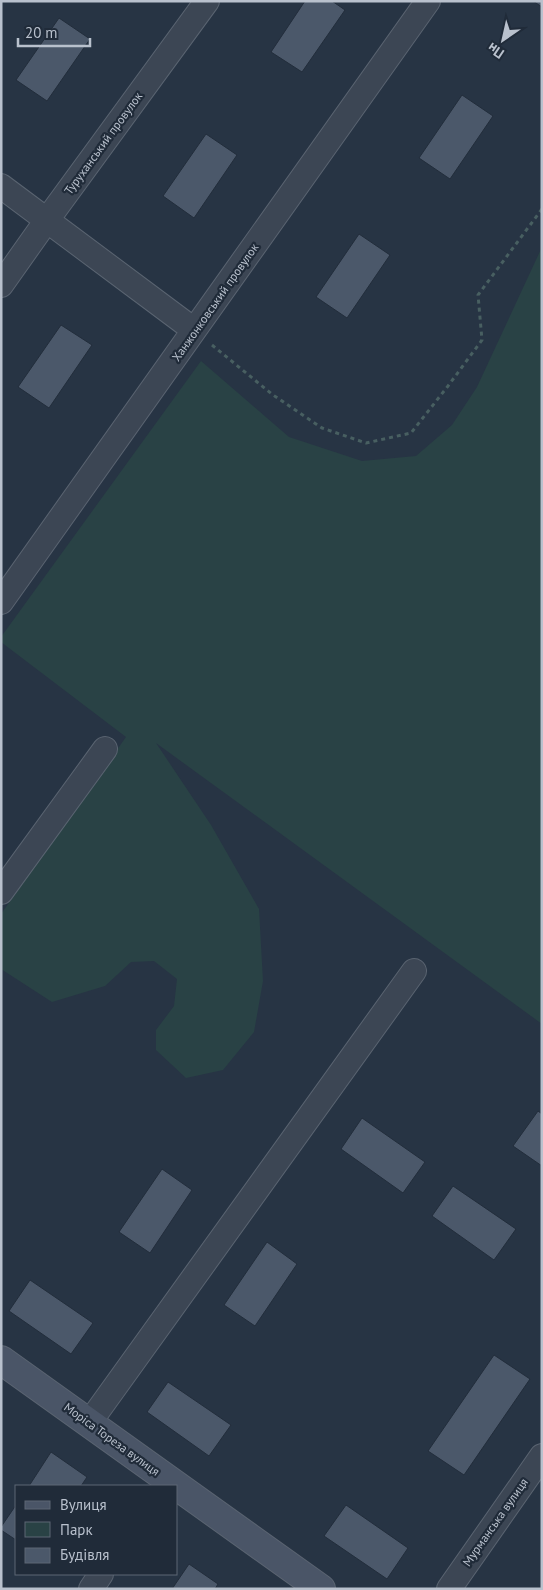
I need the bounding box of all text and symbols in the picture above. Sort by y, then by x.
scale bar [18,15,90,47]
north arrow [478,15,528,65]
text: 20 m [25,23,58,42]
text: Пн [484,39,508,63]
street label: Туруханський провулок [61,89,145,197]
street label: Ханжонковський провулок [169,240,262,364]
street label: Моріса Тореза вулиця [61,1399,163,1479]
street label: Мурманська вулиця [459,1475,531,1569]
legend [15,1485,178,1575]
text: Вулиця [60,1495,107,1514]
text: Парк [60,1520,93,1539]
text: Будівля [60,1545,109,1564]

